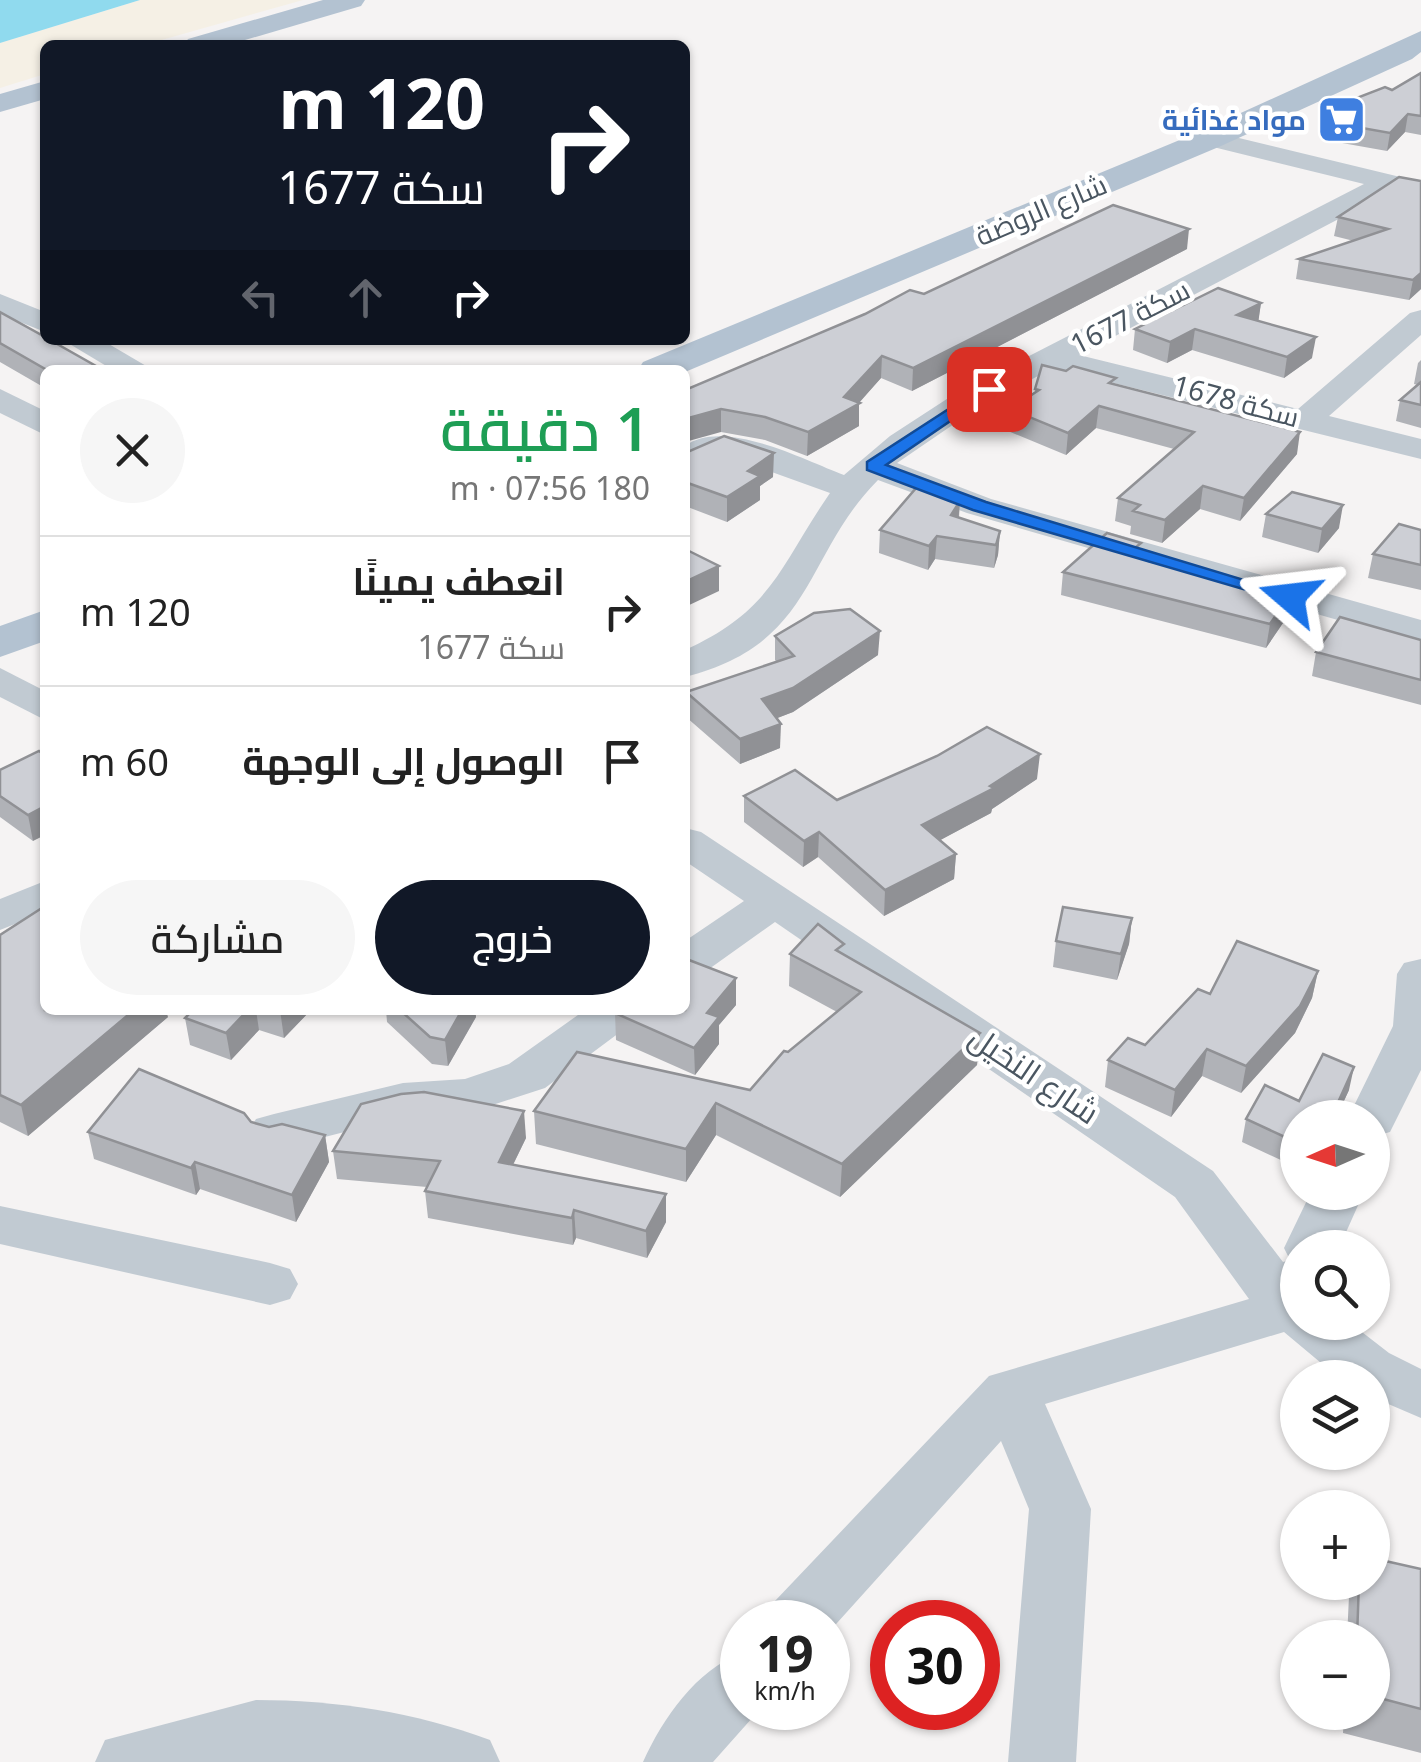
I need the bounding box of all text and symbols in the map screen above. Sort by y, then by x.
text: 120 m [278,54,485,150]
icon: right [520,80,650,210]
supermarket icon: مواد غذائية [1315,94,1367,146]
place label: مواد غذائية [1162,100,1306,138]
text: سكة 1677 [277,156,485,217]
street label: شارع الروضة [969,164,1113,255]
icon: left [233,270,288,325]
icon: ahead [338,270,393,325]
icon: right [443,270,498,325]
street label: سكة 1677 [1063,270,1196,362]
pin [947,347,1032,432]
icon: arrive [962,362,1017,417]
street label: سكة 1678 [1169,365,1304,435]
text: 1 دقيقة [440,387,650,469]
button: close [80,398,185,503]
text: 180 m · 07:56 [450,466,650,509]
position arrow [1238,545,1342,649]
text: انعطف يمينًا [353,554,565,606]
icon: right [595,584,650,639]
text: 120 m [80,585,191,637]
text: سكة 1677 [417,625,565,668]
text: الوصول إلى الوجهة [242,734,565,786]
icon: arrive [595,734,650,789]
text: 60 m [80,735,169,787]
button: مشاركة [80,880,355,995]
button: خروج [375,880,650,995]
street label: شارع النخيل [960,1014,1108,1135]
north arrow [1280,1100,1390,1210]
map controls [1280,1100,1390,1730]
button: search [1280,1230,1390,1340]
button: layers [1280,1360,1390,1470]
button: + [1280,1490,1390,1600]
speed limit sign: 30 [870,1600,1000,1730]
text: 19 [756,1619,814,1687]
button: − [1280,1620,1390,1730]
text: km/h [754,1673,816,1707]

